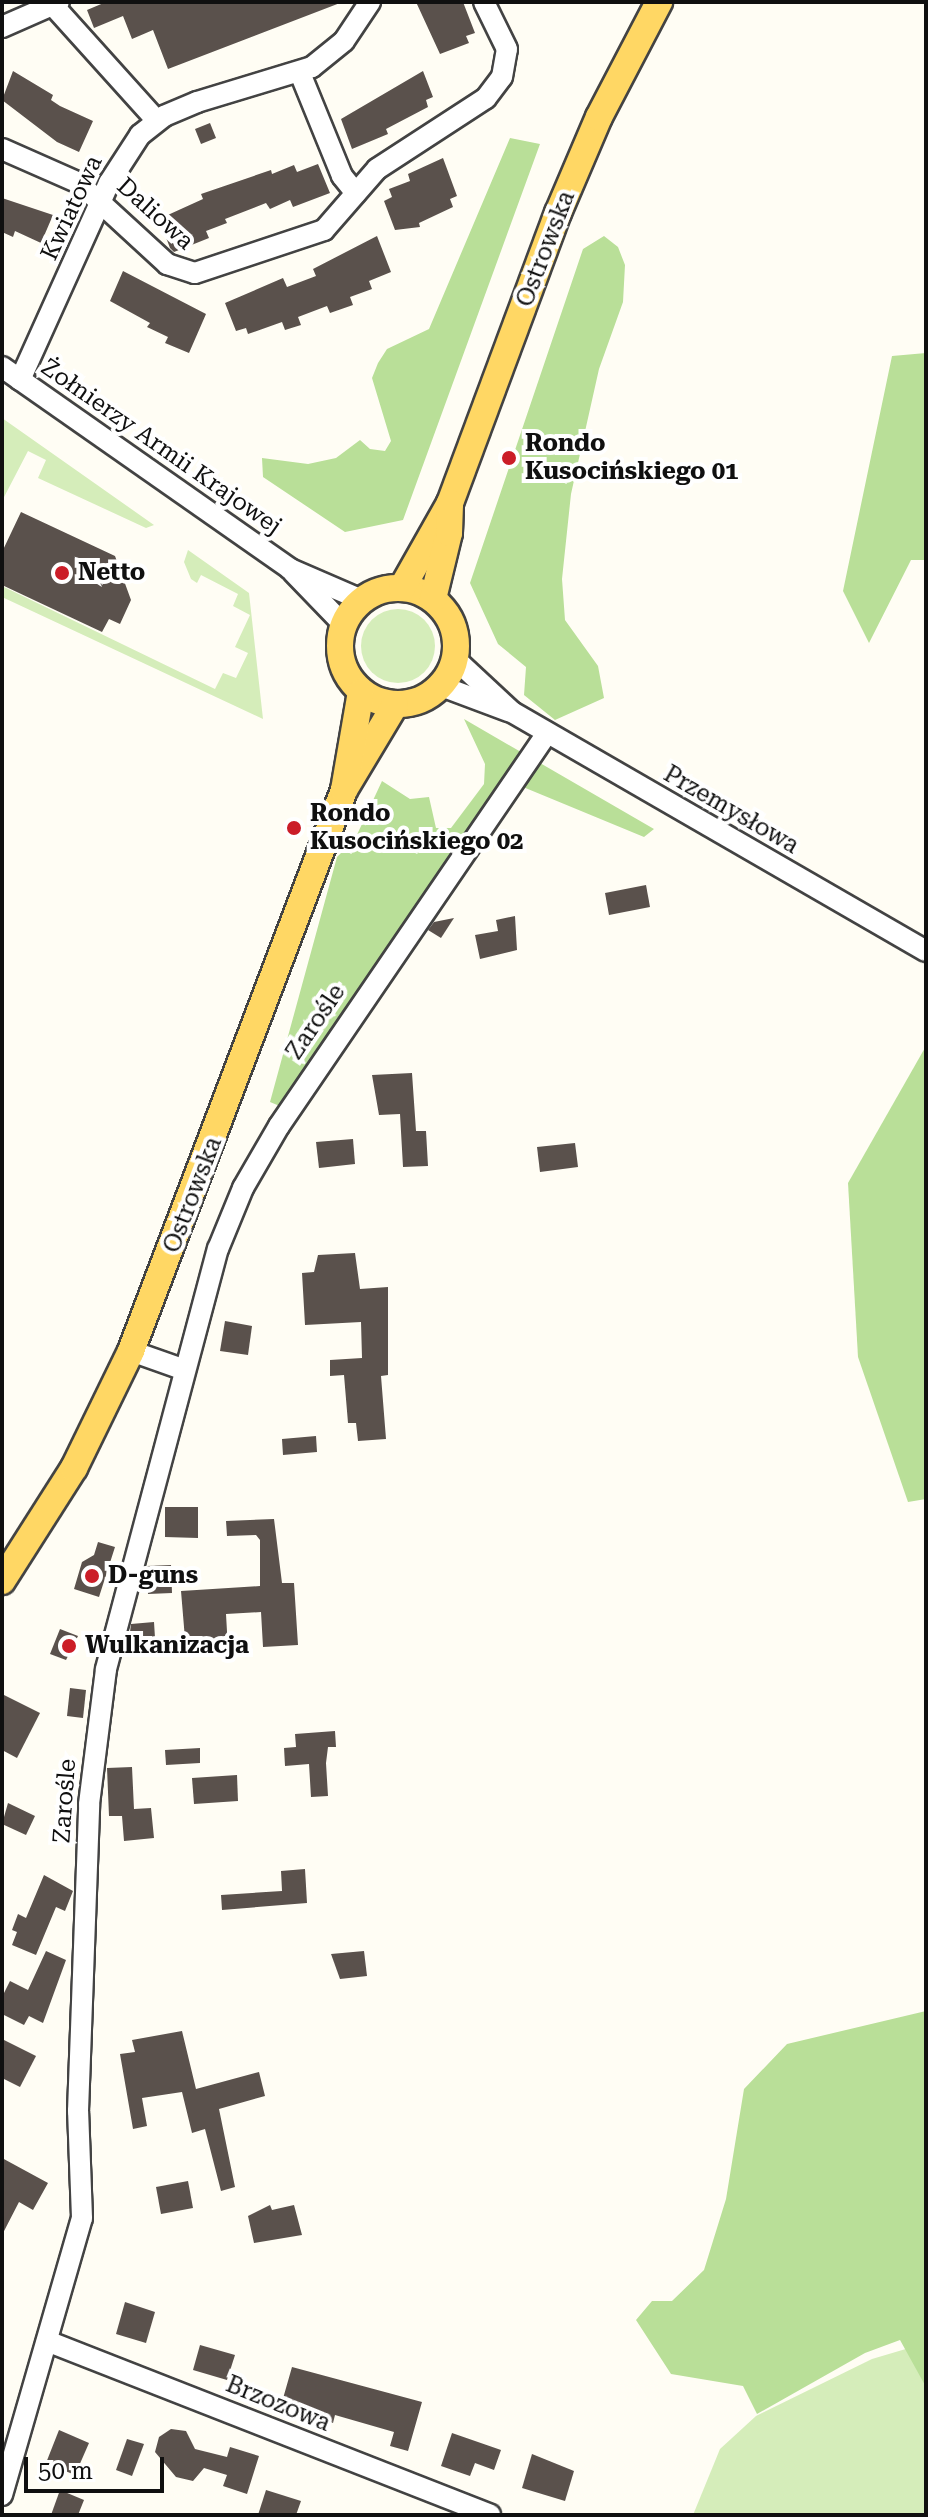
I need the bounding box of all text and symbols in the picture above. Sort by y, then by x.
street label: Kwiatowa [35,151,109,265]
street label: Daliowa [111,172,199,256]
street label: Ostrowska [511,187,581,311]
street label: Żołnierzy Armii Krajowej [35,353,287,541]
place label: Rondo Kusocińskiego 01 [525,430,739,486]
marker: Rondo Kusocińskiego 01 [500,449,518,467]
place label: Netto [78,559,145,587]
marker: Netto [53,564,71,582]
street label: Przemysłowa [658,760,804,860]
place label: Rondo Kusocińskiego 02 [310,800,524,856]
marker: Rondo Kusocińskiego 02 [285,819,303,837]
street label: Zarośle [280,979,352,1065]
street label: Ostrowska [158,1133,228,1257]
place label: D-guns [108,1562,198,1590]
marker: D-guns [83,1567,101,1585]
place label: Wulkanizacja [85,1632,249,1660]
marker: Wulkanizacja [60,1637,78,1655]
street label: Zarośle [48,1758,82,1844]
street label: Brzozowa [222,2370,334,2438]
scale bar [28,2441,168,2491]
text: 50 m [38,2457,93,2485]

